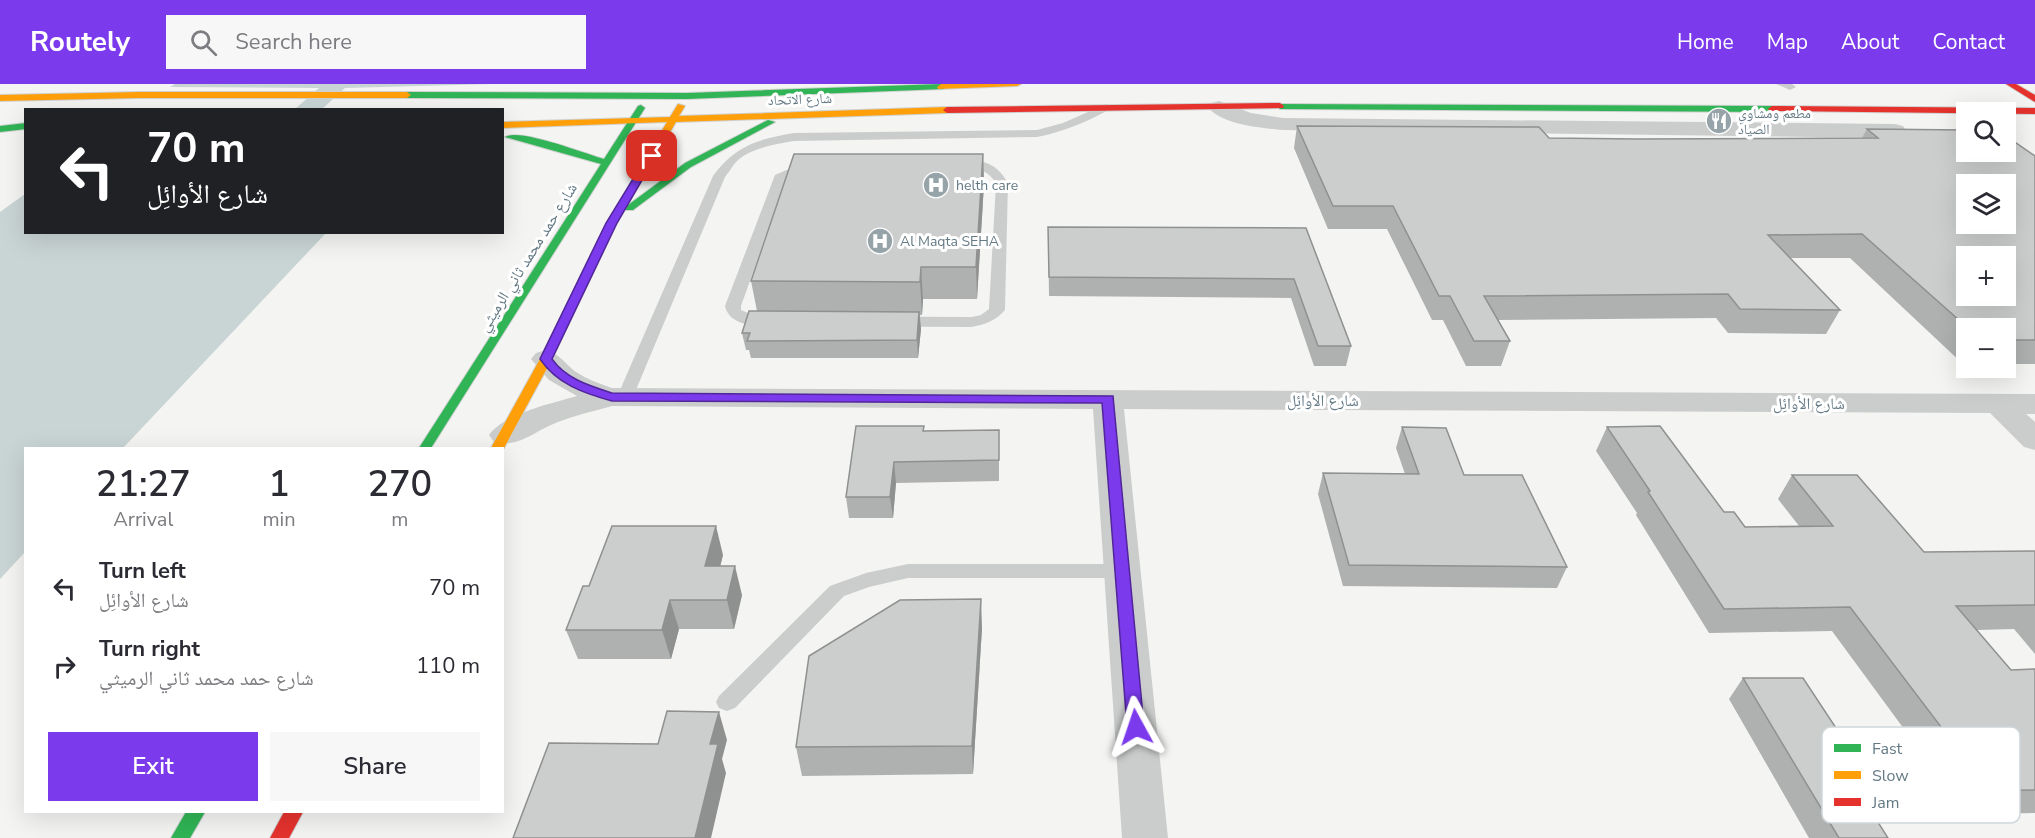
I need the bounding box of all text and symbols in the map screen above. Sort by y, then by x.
search box [166,15,586,69]
text: Routely [30,23,130,61]
icon: search [187,26,220,59]
text: Search here [235,27,352,57]
text: Home [1677,28,1734,56]
text: Map [1767,28,1808,56]
text: About [1841,28,1899,56]
text: Contact [1932,28,2005,56]
street label: شارع الاتحاد [768,89,832,110]
map controls [1956,102,2016,378]
button: search [1956,102,2016,162]
place label: مطعم ومشاوي الصياد [1738,104,1811,139]
restaurant icon: مطعم ومشاوي الصياد [1704,106,1734,136]
text: 70 m [147,120,246,177]
pin [626,130,677,181]
icon: left [48,132,126,210]
icon: arrive [635,139,668,172]
hospital icon: helth care [921,170,951,200]
button: layers [1956,174,2016,234]
text: شارع الأوائِل [147,176,268,213]
place label: helth care [956,176,1018,195]
street label: شارع حمد محمد ثاني الرميثي [473,179,584,337]
hospital icon: Al Maqta SEHA [865,226,895,256]
place label: Al Maqta SEHA [900,232,999,251]
button: + [1956,246,2016,306]
button: − [1956,318,2016,378]
street label: شارع الأوائِل [1287,390,1359,412]
street label: شارع الأوائِل [1773,393,1845,415]
text: 21:27 [96,460,191,509]
text: 1 [268,460,290,509]
text: 270 [367,460,432,509]
text: Arrival [113,506,173,533]
text: min [263,506,296,533]
text: m [391,506,408,533]
text: Turn left [99,556,186,586]
icon: left [48,572,81,605]
text: 70 m [429,573,480,603]
text: شارع الأوائِل [99,587,189,614]
text: Turn right [99,634,200,664]
icon: right [48,650,81,683]
text: 110 m [416,651,480,681]
text: شارع حمد محمد ثاني الرميثي [99,665,314,692]
position arrow [1104,695,1168,759]
legend [1822,727,2020,823]
button: Exit [48,732,258,801]
button: Share [270,732,480,801]
text: Fast [1872,738,1903,760]
text: Slow [1872,765,1909,787]
text: Jam [1871,792,1899,814]

